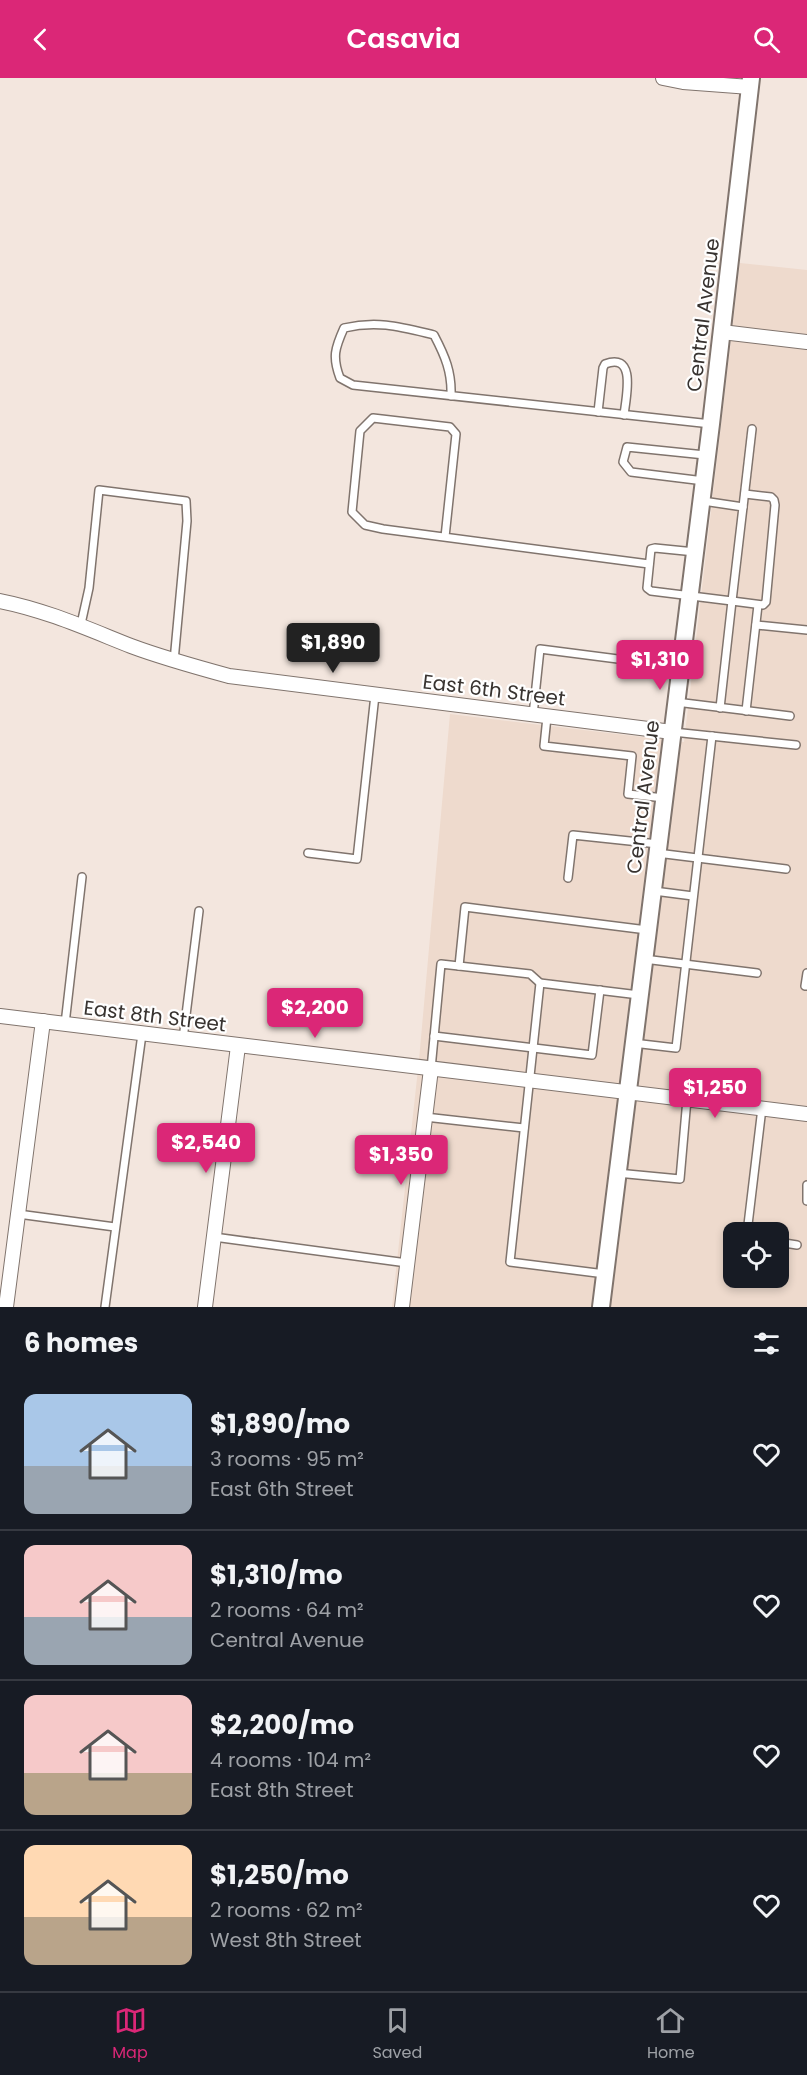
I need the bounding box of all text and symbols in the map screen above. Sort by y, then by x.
text: Casavia [346,20,461,57]
icon: back [24,23,57,56]
icon: search [750,23,783,56]
street label: Central Avenue [680,237,726,393]
pin: $1,890 [284,623,382,674]
text: $1,890 [301,628,365,656]
pin: $1,310 [611,640,709,691]
text: $1,310 [630,645,690,673]
street label: East 6th Street [421,667,567,713]
street label: Central Avenue [620,719,666,875]
pin: $2,200 [266,988,364,1039]
street label: East 8th Street [82,993,228,1039]
text: $2,200 [281,993,349,1021]
pin: $1,250 [666,1068,764,1119]
text: $1,250 [683,1073,747,1101]
pin: $2,540 [157,1123,255,1174]
text: $2,540 [171,1128,241,1156]
pin: $1,350 [352,1135,450,1186]
text: $1,350 [369,1140,433,1168]
map controls [723,1222,789,1288]
button: locate [723,1222,789,1288]
text: 6 homes [24,1325,138,1361]
icon: filters [750,1327,783,1360]
text: $1,890/mo [210,1406,350,1442]
icon: home [72,1418,144,1490]
icon: heart [750,1438,783,1471]
text: 3 rooms · 95 m² [210,1445,364,1473]
text: East 6th Street [210,1475,354,1503]
text: $1,310/mo [210,1557,343,1593]
icon: home [72,1569,144,1641]
icon: heart [750,1589,783,1622]
text: 2 rooms · 64 m² [210,1596,364,1624]
text: Central Avenue [210,1626,364,1654]
text: $2,200/mo [210,1707,354,1743]
icon: home [72,1719,144,1791]
icon: heart [750,1739,783,1772]
text: 4 rooms · 104 m² [210,1746,371,1774]
text: East 8th Street [210,1776,353,1804]
text: $1,250/mo [210,1857,349,1893]
icon: home [72,1869,144,1941]
icon: heart [750,1889,783,1922]
text: 2 rooms · 62 m² [210,1896,363,1924]
text: West 8th Street [210,1926,362,1954]
tab: Map [112,2004,148,2065]
tab: Saved [372,2004,422,2065]
tab: Home [647,2004,695,2065]

